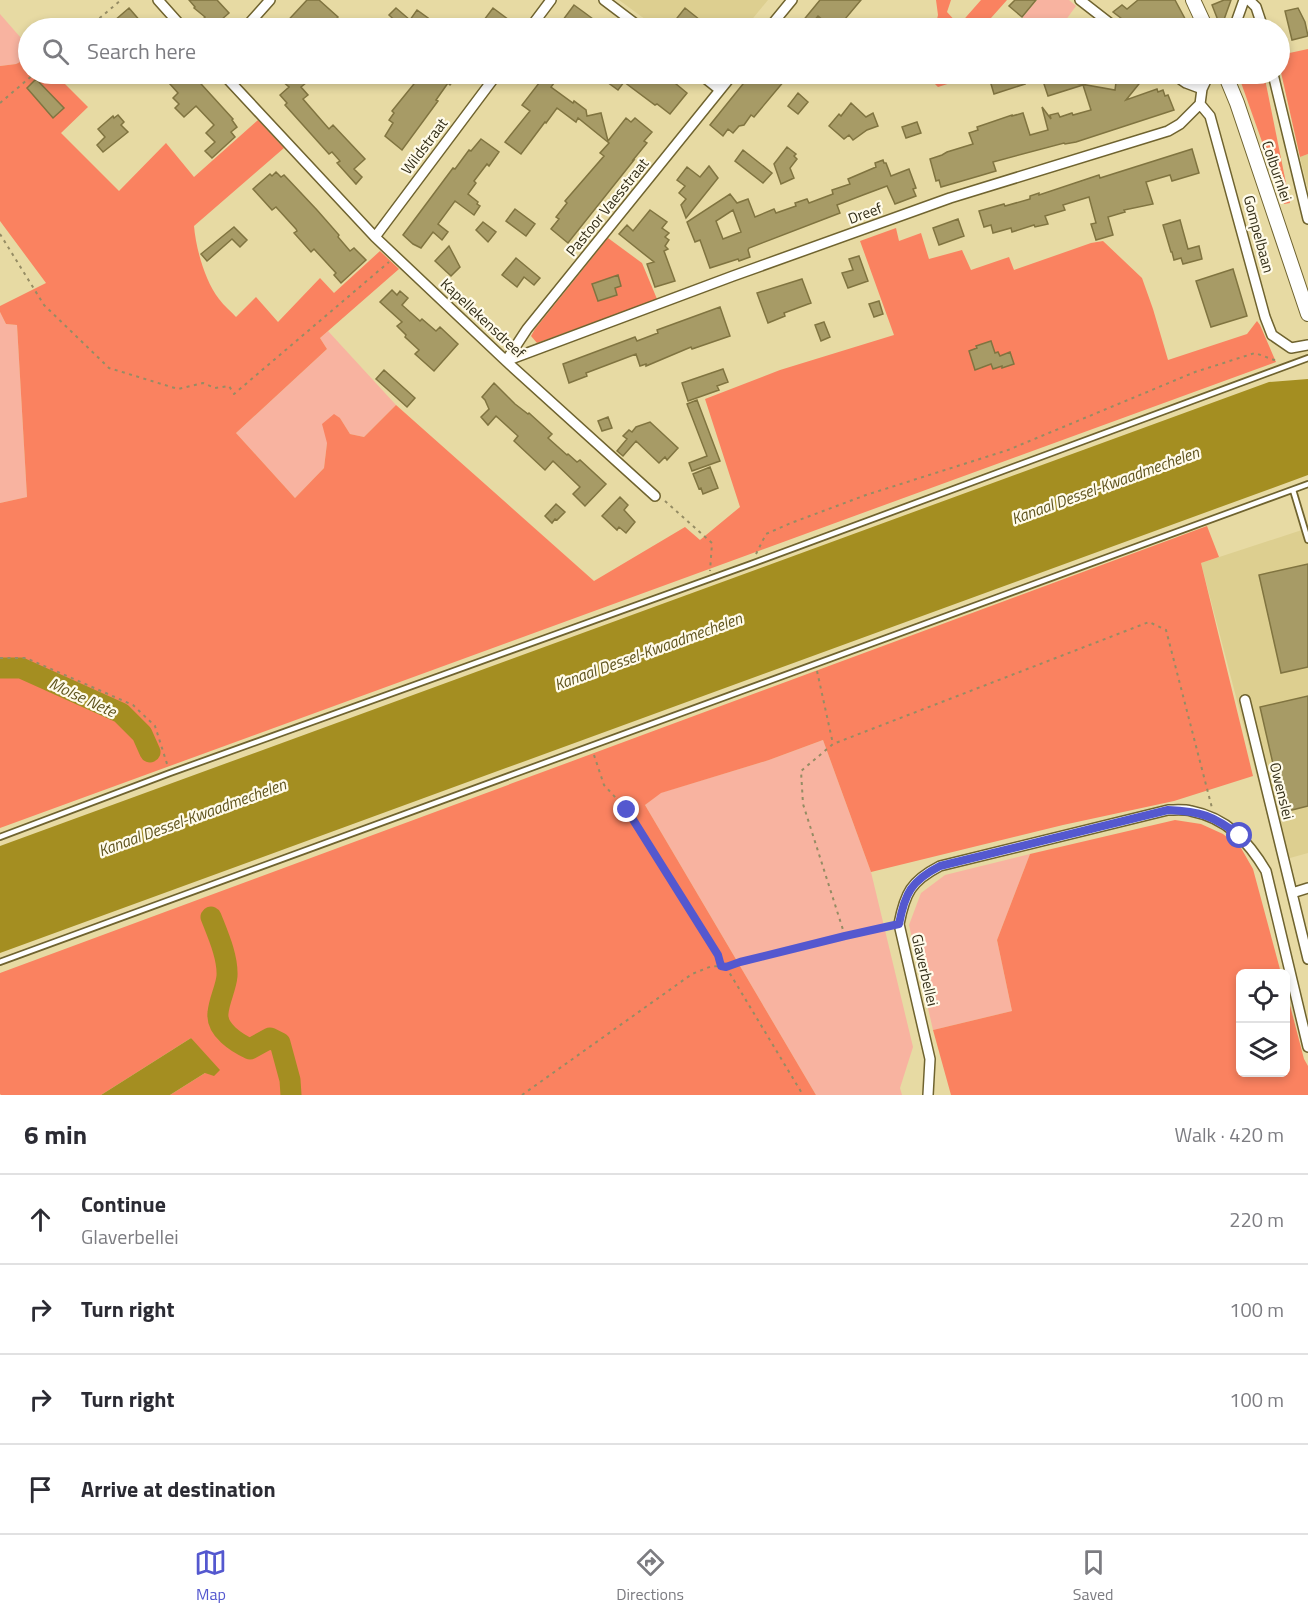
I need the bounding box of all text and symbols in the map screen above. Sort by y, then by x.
search box [18,18,1290,84]
text: Search here [87,34,196,68]
icon: search [39,35,72,68]
street label: Wildstraat [395,112,453,179]
street label: Colburnlei [1256,138,1298,204]
street label: Pastoor Vaesstraat [560,152,654,261]
street label: Gompelbaan [1238,193,1280,275]
street label: Dreef [845,196,885,230]
street label: Kapellekensdreef [435,273,531,364]
water label: Kanaal Dessel-Kwaadmechelen [1008,439,1203,530]
water label: Kanaal Dessel-Kwaadmechelen [551,605,746,696]
water label: Molse Nete [46,671,122,724]
street label: Owenslei [1264,760,1300,822]
water label: Kanaal Dessel-Kwaadmechelen [95,771,290,862]
route end [613,796,639,822]
route start [1226,822,1252,848]
street label: Glaverbellei [906,932,944,1008]
map controls [1236,969,1290,1077]
button: locate [1236,969,1290,1023]
button: layers [1236,1023,1290,1077]
text: 6 min [24,1115,87,1154]
text: Walk · 420 m [1175,1119,1284,1150]
text: Continue [81,1187,166,1221]
icon: ahead [24,1203,57,1236]
text: 220 m [1229,1204,1284,1235]
text: Glaverbellei [81,1221,179,1252]
text: Turn right [81,1292,175,1326]
icon: right [24,1293,57,1326]
text: 100 m [1229,1294,1284,1325]
text: Turn right [81,1382,175,1416]
icon: right [24,1383,57,1416]
text: 100 m [1229,1384,1284,1415]
text: Arrive at destination [81,1472,276,1506]
icon: arrive [24,1473,57,1506]
tab: Map [194,1546,227,1606]
tab: Directions [616,1546,684,1606]
tab: Saved [1073,1546,1114,1606]

